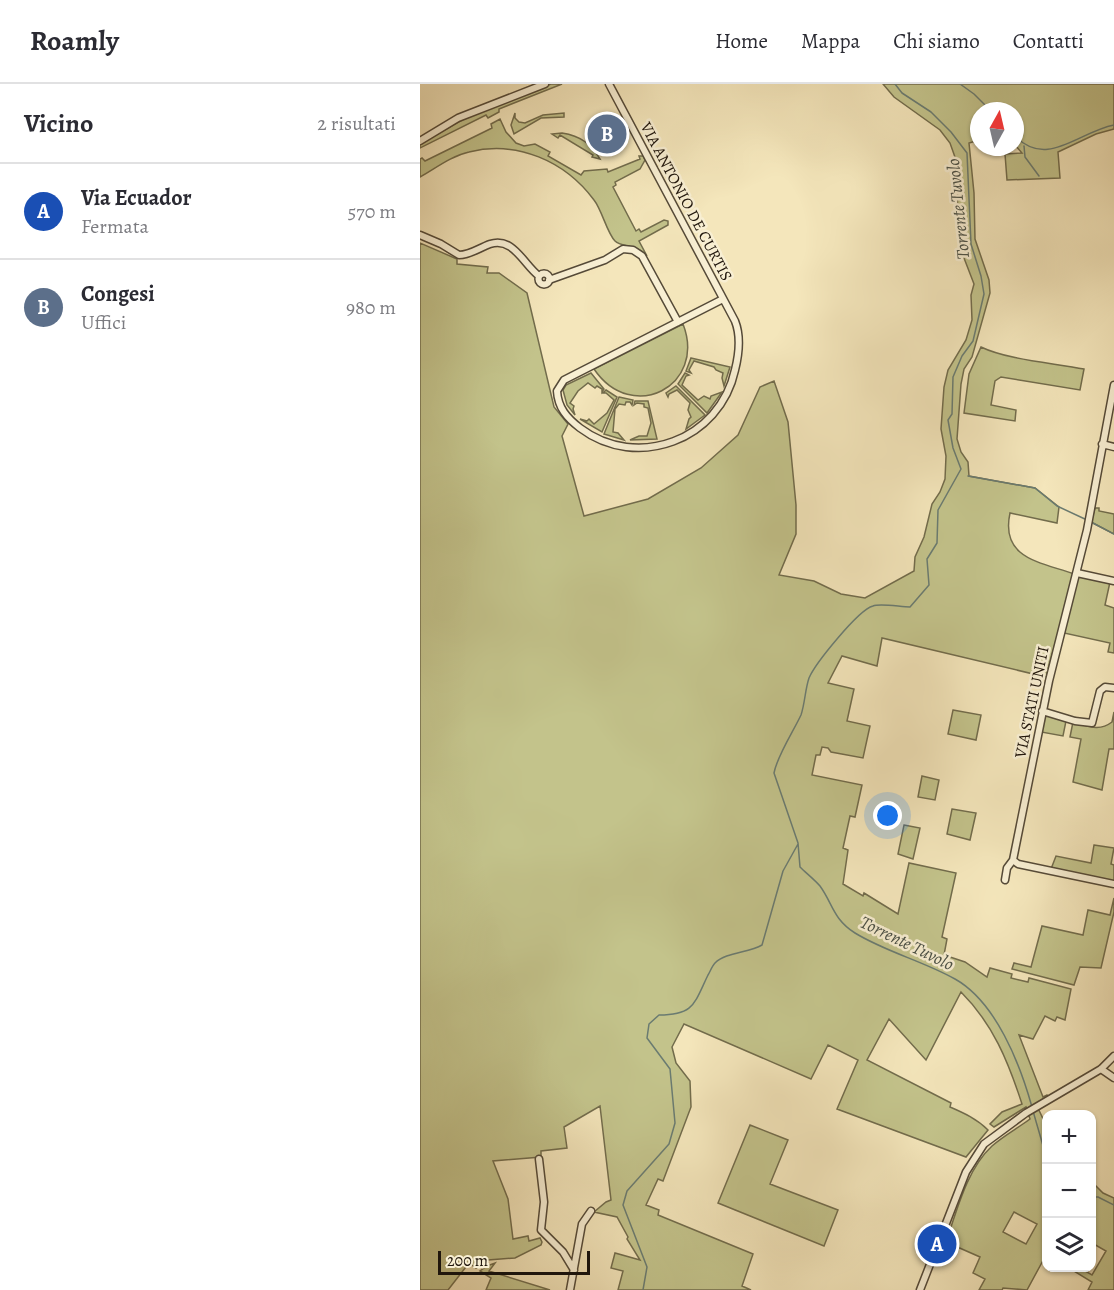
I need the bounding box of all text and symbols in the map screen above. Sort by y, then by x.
text: Roamly [30,22,119,60]
text: Home [715,27,768,55]
text: Mappa [801,27,860,55]
text: Chi siamo [893,27,980,55]
text: Contatti [1013,27,1084,55]
north arrow [970,102,1024,156]
text: Vicino [24,106,93,141]
text: 2 risultati [317,110,396,137]
pin: B [588,112,627,156]
street label: VIA ANTONIO DE CURTIS [634,117,737,285]
water label: Torrente Tuvolo [941,157,975,261]
text: Via Ecuador [81,183,192,213]
text: A [37,198,50,225]
text: 570 m [348,198,396,225]
text: Fermata [81,213,149,240]
text: Congesi [81,279,155,309]
text: B [37,294,50,321]
text: 980 m [346,294,396,321]
text: Uffici [81,309,126,336]
street label: VIA STATI UNITI [1009,644,1055,761]
your location [873,801,902,830]
water label: Torrente Tuvolo [856,910,958,976]
map controls [1042,1110,1096,1272]
button: + [1042,1110,1096,1164]
button: − [1042,1164,1096,1218]
button: layers [1042,1218,1096,1272]
pin: A [918,1222,956,1266]
scale bar [438,1248,590,1276]
text: 200 m [447,1250,488,1272]

